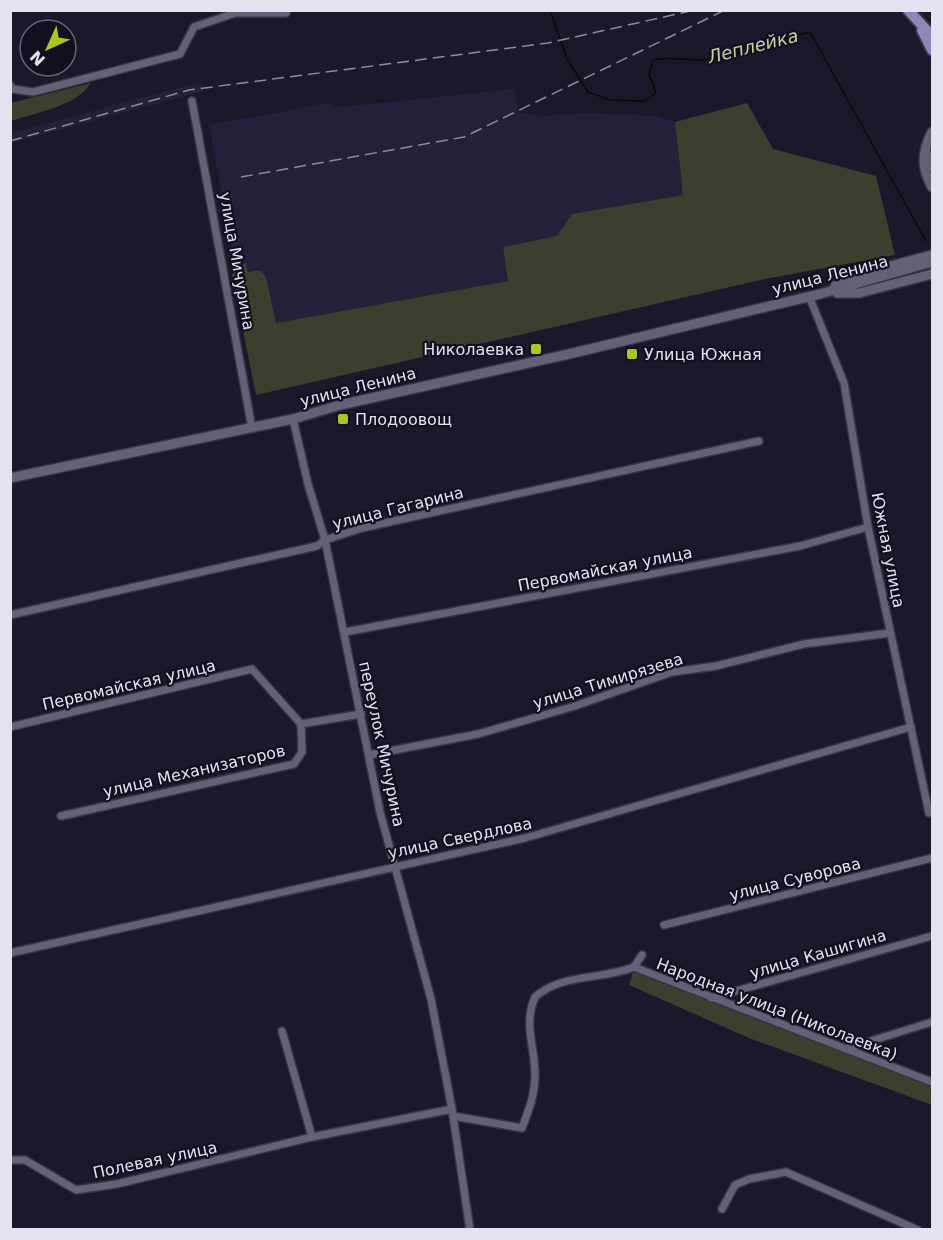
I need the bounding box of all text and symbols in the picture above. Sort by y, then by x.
north arrow [18,18,78,78]
water label: Леплейка [705,25,800,68]
text: N [26,47,49,70]
street label: улица Мичурина [216,190,258,332]
street label: улица Ленина [770,251,890,299]
place label: Николаевка [423,340,524,359]
marker: Николаевка [529,342,543,356]
place label: Улица Южная [644,345,762,364]
marker: Улица Южная [625,347,639,361]
street label: улица Ленина [298,363,418,411]
place label: Плодоовощ [355,410,452,429]
marker: Плодоовощ [336,412,350,426]
street label: улица Гагарина [330,483,466,533]
street label: Южная улица [867,491,909,609]
street label: Первомайская улица [516,543,694,595]
street label: улица Тимирязева [531,649,685,713]
street label: Первомайская улица [40,656,218,714]
street label: переулок Мичурина [355,660,409,828]
street label: улица Механизаторов [101,741,287,801]
street label: улица Свердлова [386,813,534,863]
street label: улица Суворова [727,853,863,905]
street label: улица Кашигина [748,925,888,983]
street label: Народная улица (Николаевка) [654,954,900,1064]
street label: Полевая улица [91,1138,219,1182]

